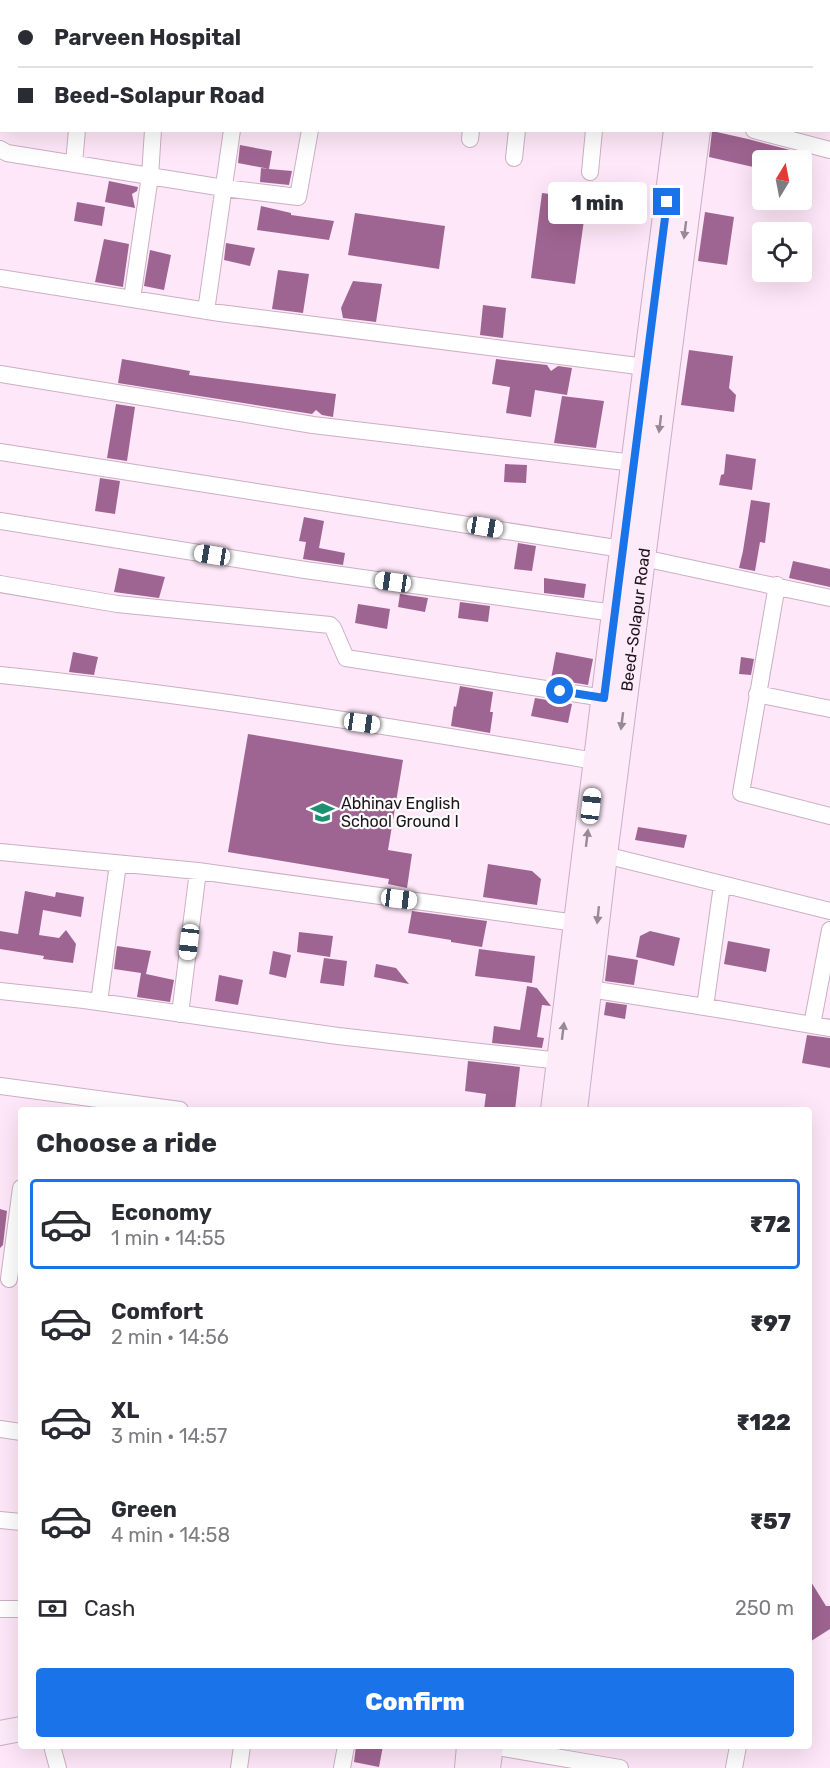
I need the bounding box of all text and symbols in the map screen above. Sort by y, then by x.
text: Parveen Hospital [54,24,241,51]
text: Beed-Solapur Road [54,82,265,109]
north arrow [752,150,812,210]
map controls [752,150,812,282]
callout: 1 min [547,181,646,223]
route end [653,188,680,215]
text: 1 min [571,191,624,215]
one-way arrow [681,221,690,240]
button: locate [752,222,812,282]
one-way arrow [656,414,665,433]
car [466,515,504,539]
car [193,543,231,567]
street label: Beed-Solapur Road [617,547,654,692]
car [374,571,412,593]
route start [546,677,573,704]
car [343,712,381,734]
one-way arrow [617,712,627,731]
car [580,787,602,825]
place label: Abhinav English School Ground I [341,794,460,831]
school or university icon: Abhinav English School Ground I [310,799,336,825]
one-way arrow [582,828,591,847]
car [380,888,418,910]
one-way arrow [593,905,603,924]
car [178,923,200,961]
one-way arrow [559,1022,568,1041]
text: Choose a ride [36,1127,217,1159]
icon: car [39,1197,93,1251]
text: Economy [111,1199,212,1226]
text: ₹72 [750,1211,791,1238]
text: 1 min · 14:55 [111,1226,225,1250]
icon: car [39,1296,93,1350]
text: Comfort [111,1298,203,1325]
text: ₹97 [750,1310,791,1337]
text: 2 min · 14:56 [111,1325,229,1349]
icon: car [39,1395,93,1449]
text: XL [111,1397,139,1424]
text: ₹122 [736,1409,791,1436]
text: 3 min · 14:57 [111,1424,227,1448]
icon: car [39,1494,93,1548]
text: Green [111,1496,177,1523]
text: ₹57 [750,1508,791,1535]
text: 4 min · 14:58 [111,1523,230,1547]
icon: cash [36,1592,69,1625]
text: Cash [84,1595,135,1622]
text: 250 m [735,1596,794,1620]
button: Confirm [36,1668,794,1737]

